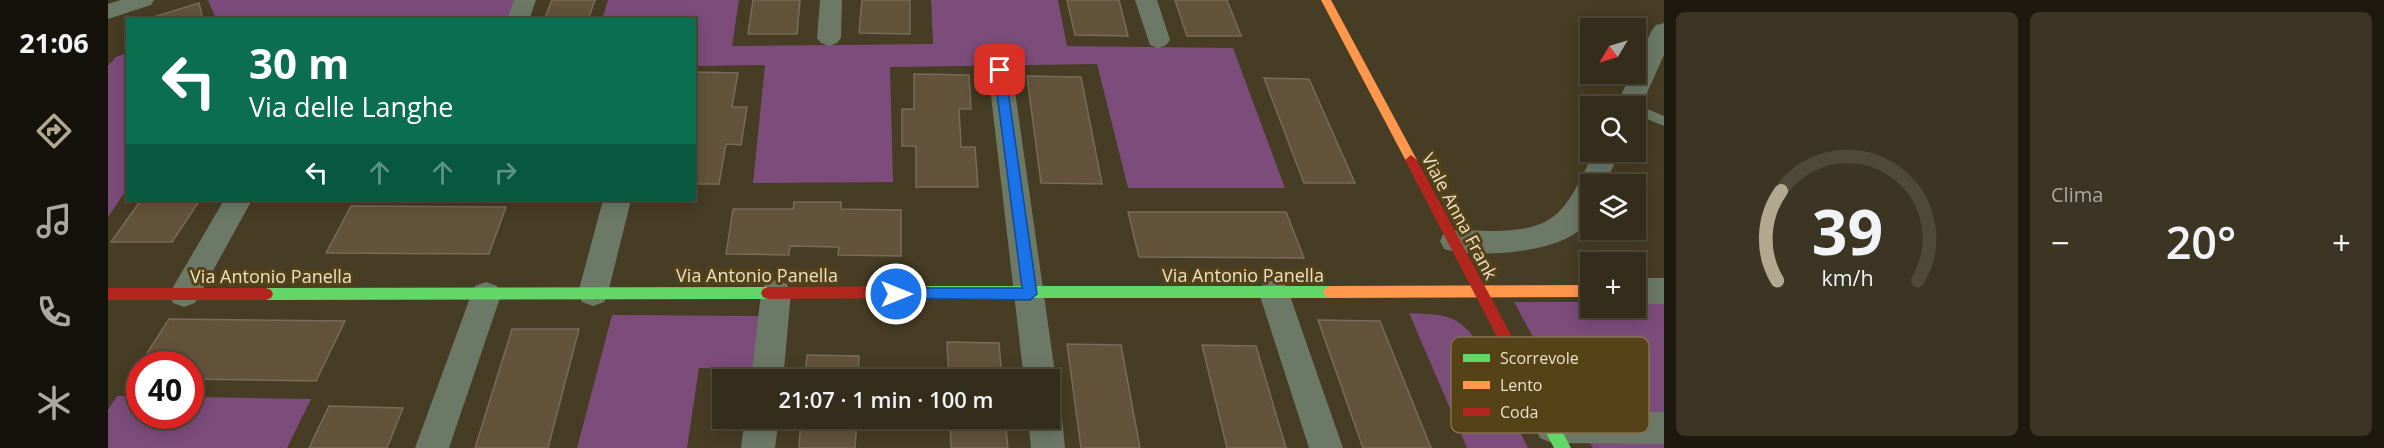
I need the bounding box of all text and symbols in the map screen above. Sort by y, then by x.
north arrow [1580,18,1646,84]
map controls [1580,18,1646,318]
text: 21:06 [19,24,89,61]
text: 30 m [249,34,349,91]
icon: left [150,42,228,120]
pin [974,44,1025,95]
icon: arrive [983,53,1016,86]
text: Via delle Langhe [249,88,453,125]
button: search [1580,96,1646,162]
icon: directions [33,110,75,152]
street label: Viale Anna Frank [1417,149,1504,284]
icon: left [300,156,333,189]
icon: ahead [363,156,396,189]
icon: ahead [426,156,459,189]
icon: right [489,156,522,189]
button: layers [1580,174,1646,240]
text: Clima [2051,181,2103,208]
text: 39 [1811,188,1883,273]
icon: music [33,200,75,242]
text: 20° [2166,211,2236,272]
text: − [2051,220,2070,265]
text: + [2332,220,2351,265]
button: + [1580,252,1646,318]
position arrow [864,262,928,326]
street label: Via Antonio Panella [676,263,838,287]
street label: Via Antonio Panella [1162,263,1324,287]
text: km/h [1821,263,1873,292]
street label: Via Antonio Panella [190,264,352,288]
icon: phone [33,291,75,333]
legend [1451,337,1649,433]
text: Scorrevole [1500,347,1579,369]
speed limit sign: 40 [126,351,204,429]
text: Lento [1500,374,1542,396]
icon: climate [33,382,75,424]
text: 21:07 · 1 min · 100 m [778,384,994,414]
text: Coda [1500,401,1538,423]

